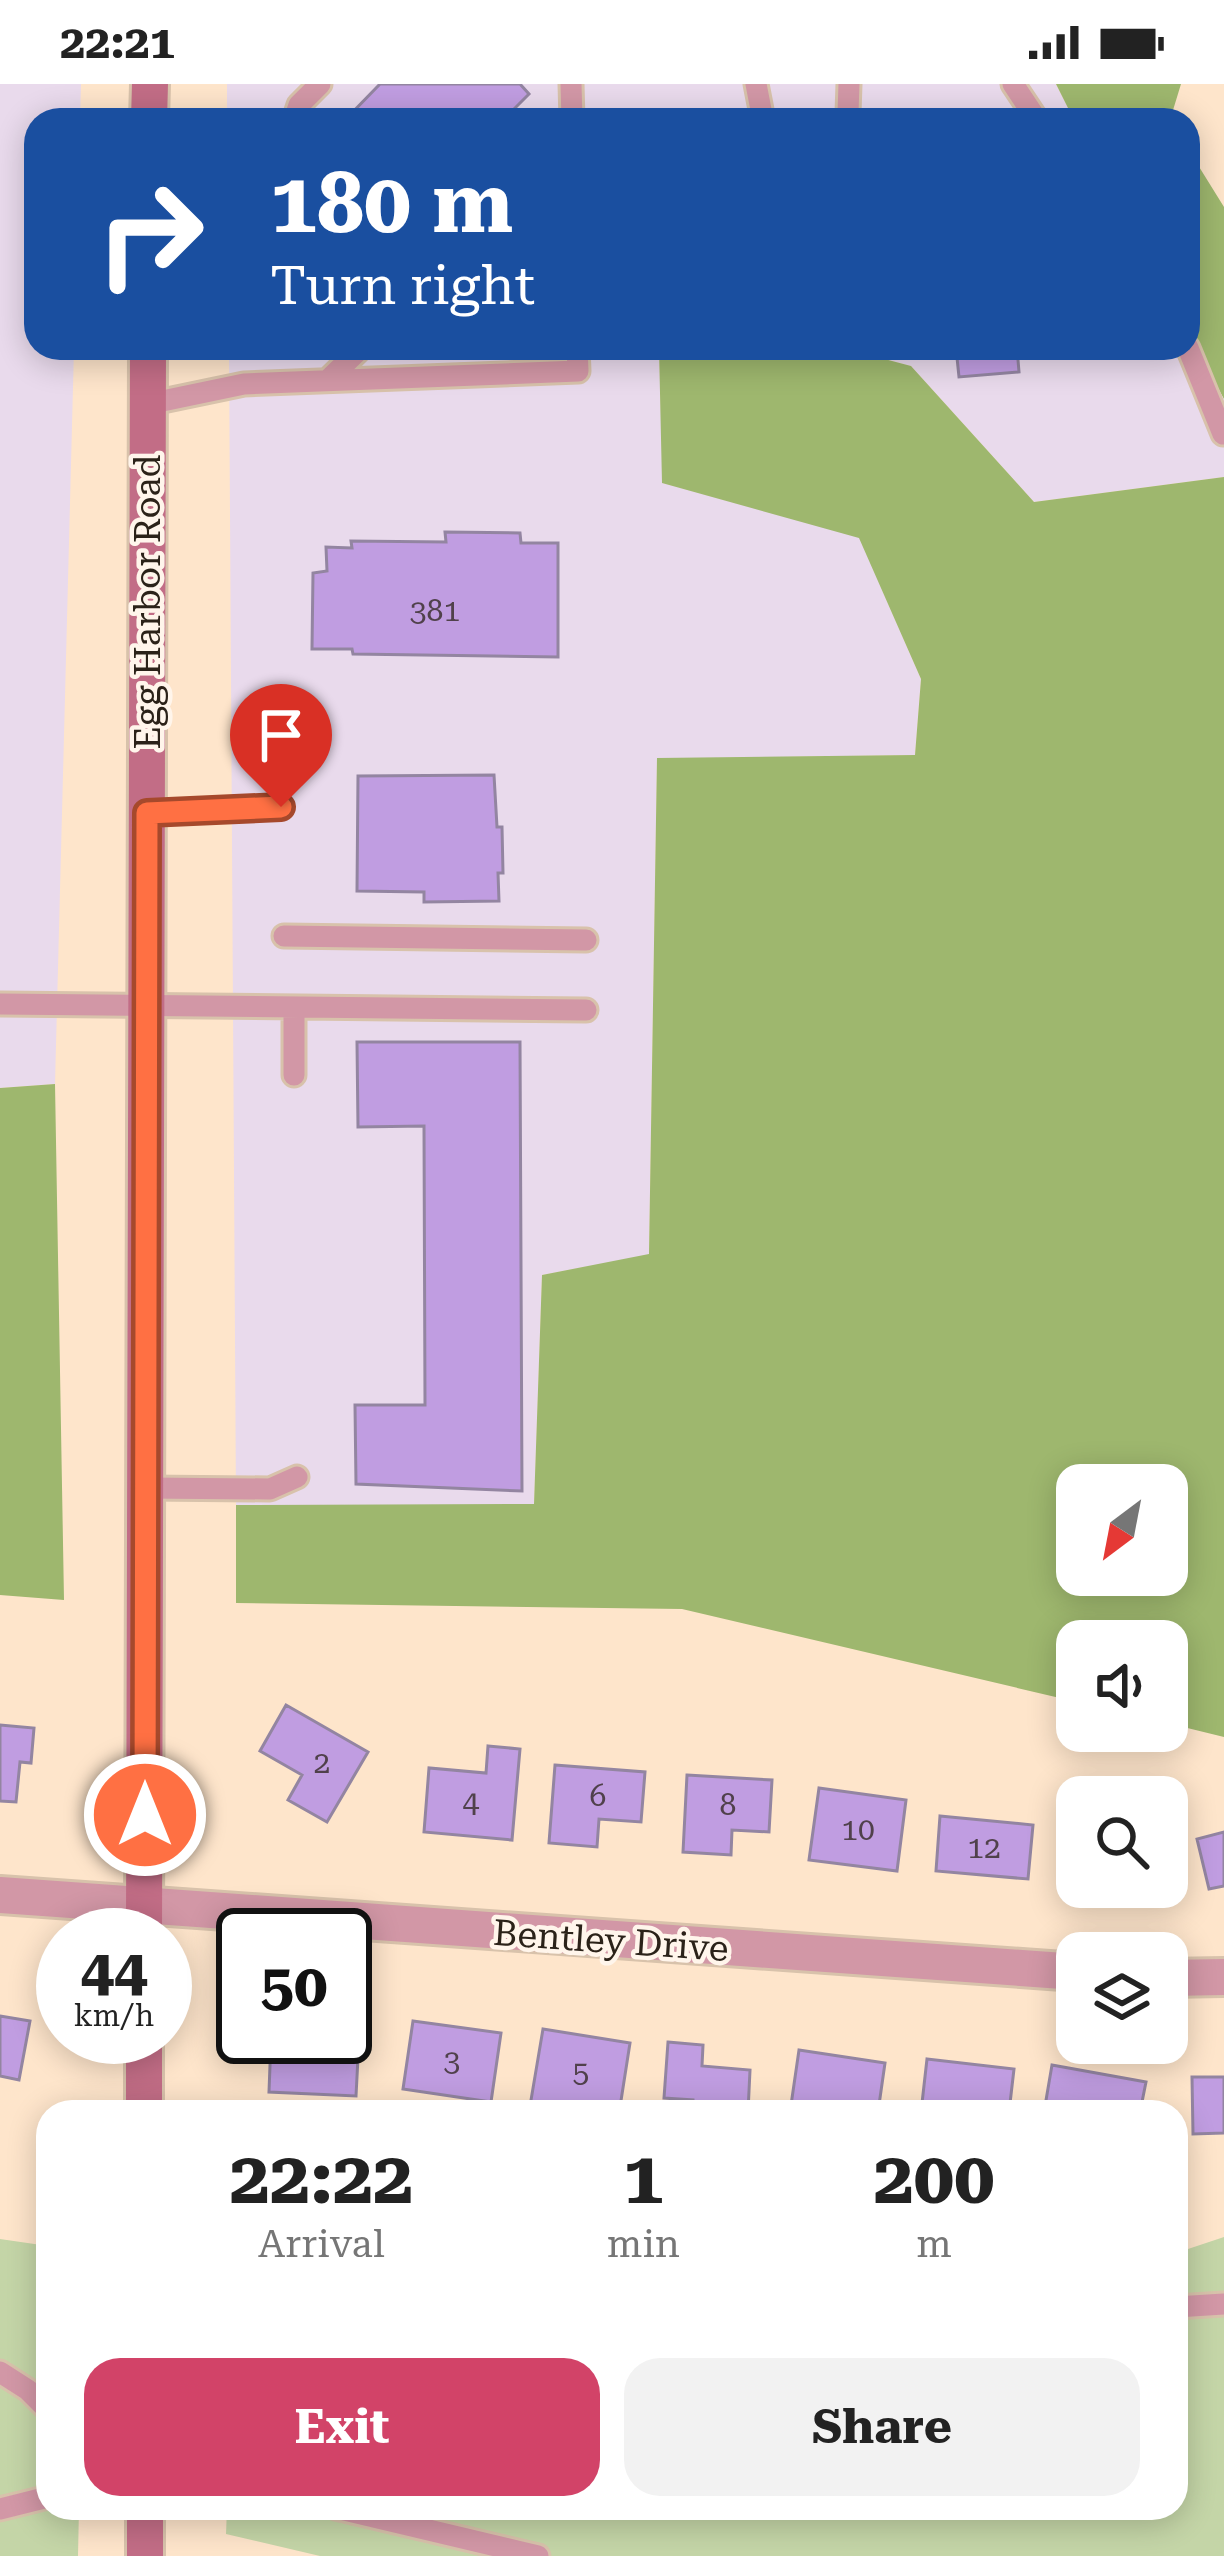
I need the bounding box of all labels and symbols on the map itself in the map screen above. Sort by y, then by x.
street label: Egg Harbor Road [127,454,169,750]
house number: 381 [410,593,460,628]
pin [230,684,332,807]
north arrow [1056,1464,1188,1596]
house number: 2 [314,1745,330,1780]
position arrow [82,1752,208,1878]
house number: 6 [590,1778,606,1813]
house number: 4 [463,1784,480,1819]
house number: 8 [720,1787,736,1822]
house number: 10 [841,1812,875,1847]
house number: 12 [967,1830,1001,1865]
speed limit sign: 50 [216,1908,372,2064]
street label: Bentley Drive [492,1912,730,1970]
house number: 3 [444,2043,460,2078]
house number: 5 [573,2054,589,2089]

